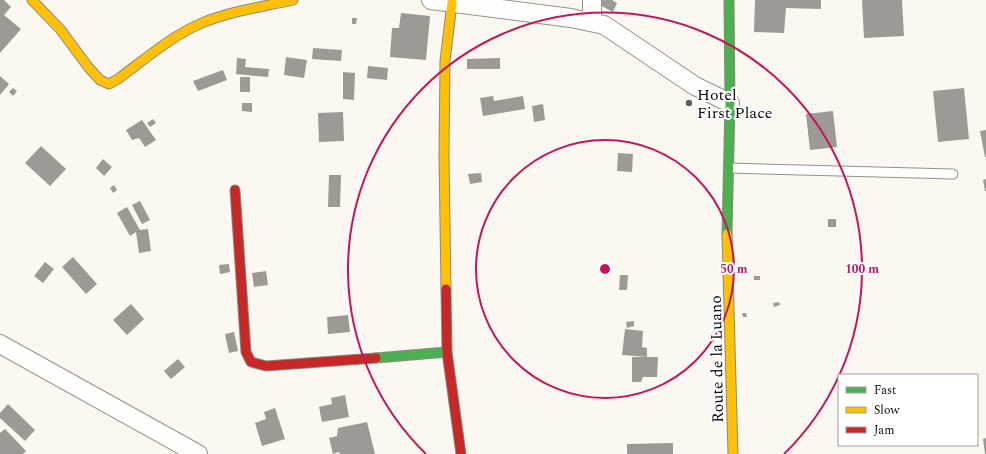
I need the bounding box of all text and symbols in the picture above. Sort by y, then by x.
place label: Hotel First Place [697,83,773,125]
marker: Hotel First Place [684,98,694,108]
text: 50 m [720,260,748,279]
text: 100 m [845,260,879,279]
centre of rings [598,262,612,276]
street label: Route de la Luano [704,295,730,423]
legend [838,374,978,446]
text: Fast [874,381,896,400]
text: Slow [874,401,900,420]
text: Jam [874,421,895,440]

